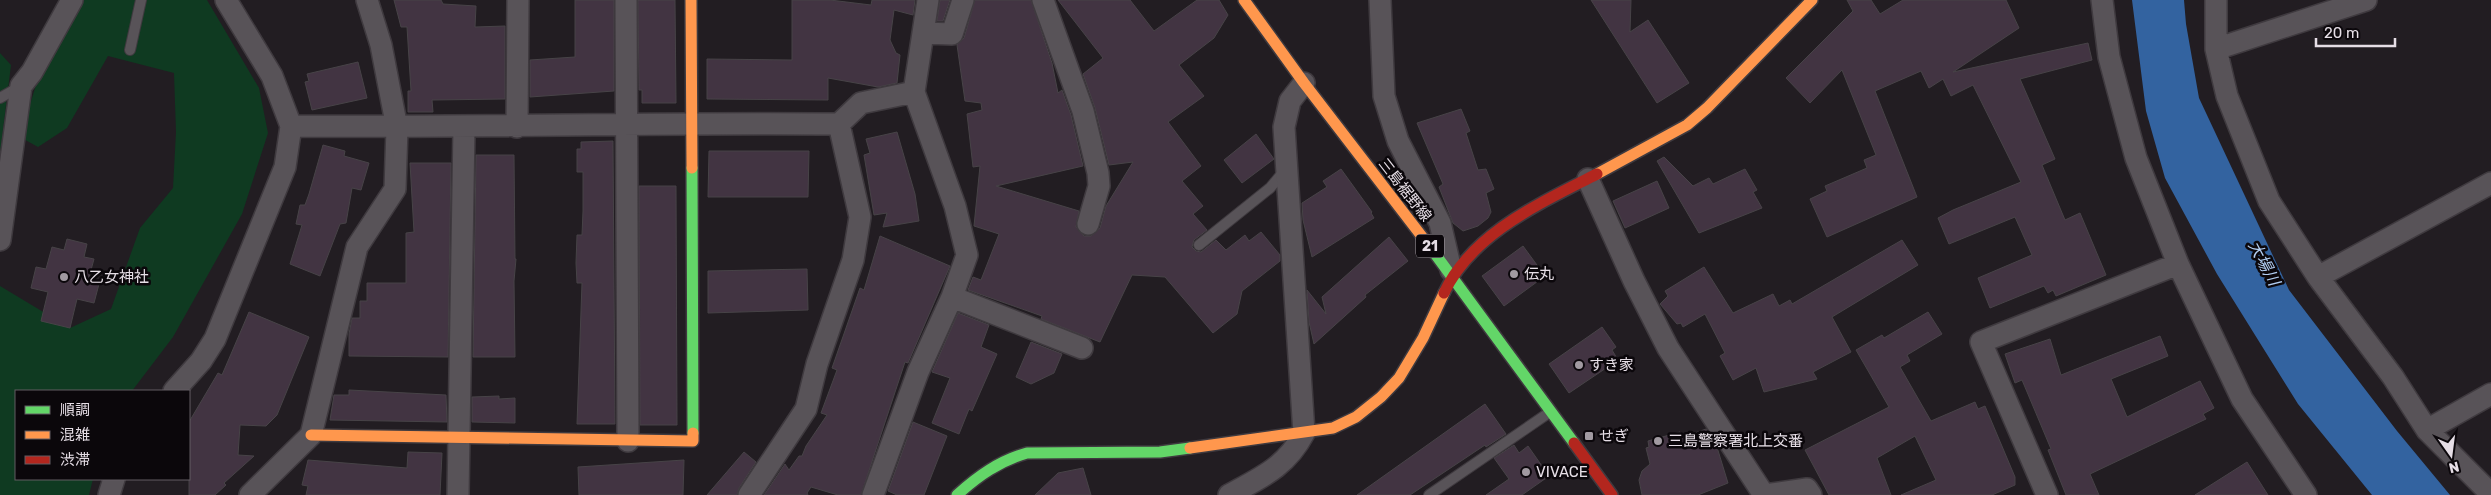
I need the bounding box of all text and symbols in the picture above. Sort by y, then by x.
scale bar [2316,15,2395,47]
text: 20 m [2324,24,2359,42]
street label: 三島裾野線 [1375,155,1435,225]
road number: 21 [1416,235,1444,258]
water label: 大場川 [2244,237,2285,290]
place label: 伝丸 [1524,265,1554,283]
place label: 八乙女神社 [74,268,149,286]
marker: 伝丸 [1508,268,1520,280]
marker: 八乙女神社 [58,271,70,283]
place label: すき家 [1589,356,1634,374]
marker: すき家 [1573,359,1585,371]
legend [15,390,190,480]
text: 順調 [60,401,90,419]
text: 混雑 [60,426,90,444]
place label: せぎ [1599,427,1629,445]
marker: せぎ [1583,430,1595,442]
north arrow [2426,430,2476,480]
place label: 三島警察署北上交番 [1668,432,1803,450]
marker: 三島警察署北上交番 [1652,435,1664,447]
text: 渋滞 [60,451,90,469]
text: N [2447,458,2461,477]
place label: VIVACE [1536,463,1588,481]
marker: VIVACE [1520,466,1532,478]

